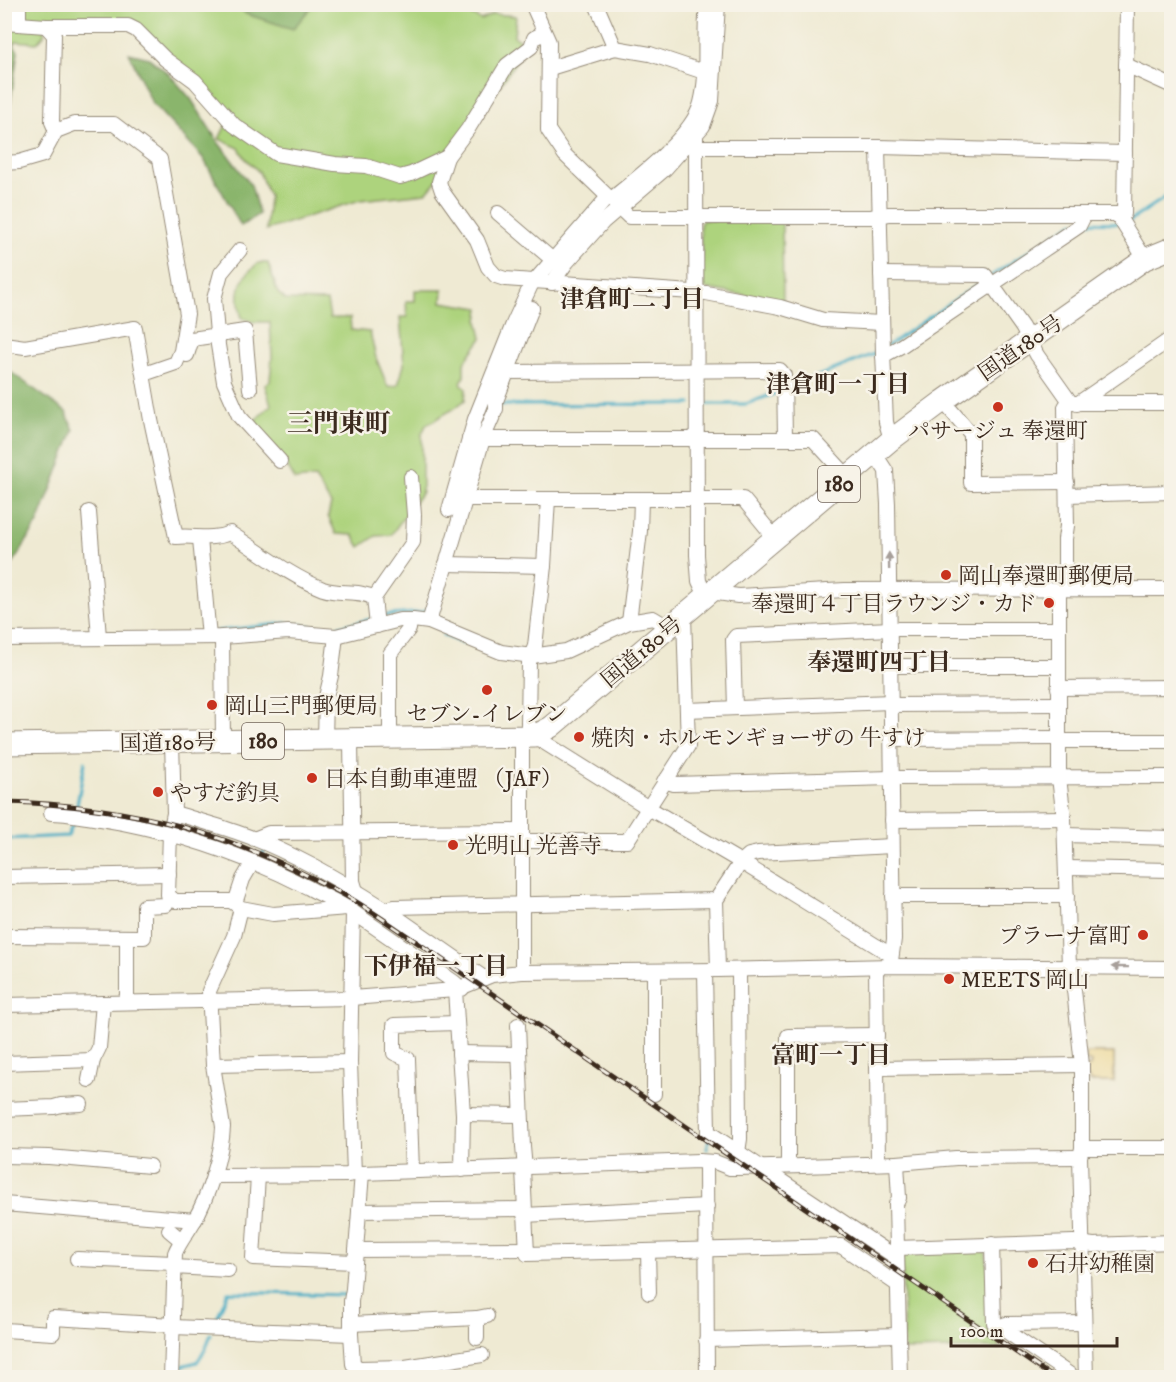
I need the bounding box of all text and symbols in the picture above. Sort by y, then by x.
district label: 津倉町二丁目 [560,285,704,315]
street label: 国道180号 [973,309,1068,387]
district label: 津倉町一丁目 [766,370,910,400]
marker: パサージュ 奉還町 [991,400,1005,414]
district label: 三門東町 [287,408,391,441]
place label: パサージュ 奉還町 [908,418,1088,445]
road number: 180 [818,466,860,502]
one-way arrow [884,551,894,570]
place label: 岡山奉還町郵便局 [958,563,1134,590]
marker: 岡山奉還町郵便局 [939,568,953,582]
place label: 奉還町４丁目ラウンジ・カド [752,591,1037,618]
marker: 奉還町４丁目ラウンジ・カド [1042,596,1056,610]
street label: 国道180号 [596,611,688,694]
district label: 奉還町四丁目 [807,648,951,678]
marker: セブン-イレブン [480,683,494,697]
place label: 岡山三門郵便局 [224,693,378,720]
marker: 岡山三門郵便局 [205,698,219,712]
place label: セブン-イレブン [406,701,568,728]
road number: 180 [242,723,284,759]
place label: 焼肉・ホルモンギョーザの 牛すけ [591,725,926,752]
street label: 国道180号 [119,729,217,758]
marker: 焼肉・ホルモンギョーザの 牛すけ [572,730,586,744]
place label: 日本自動車連盟 （JAF） [324,766,563,793]
marker: 日本自動車連盟 （JAF） [305,771,319,785]
place label: やすだ釣具 [170,780,280,807]
marker: やすだ釣具 [151,785,165,799]
place label: 光明山 光善寺 [465,833,602,860]
marker: 光明山 光善寺 [446,838,460,852]
place label: プラーナ富町 [999,923,1131,950]
marker: プラーナ富町 [1136,928,1150,942]
district label: 下伊福一丁目 [364,952,508,982]
one-way arrow [1111,963,1130,972]
place label: MEETS 岡山 [961,967,1089,994]
marker: MEETS 岡山 [942,972,956,986]
district label: 富町一丁目 [771,1041,891,1071]
place label: 石井幼稚園 [1045,1251,1155,1278]
marker: 石井幼稚園 [1026,1256,1040,1270]
scale bar [951,1310,1118,1348]
text: 100 m [960,1321,1003,1343]

